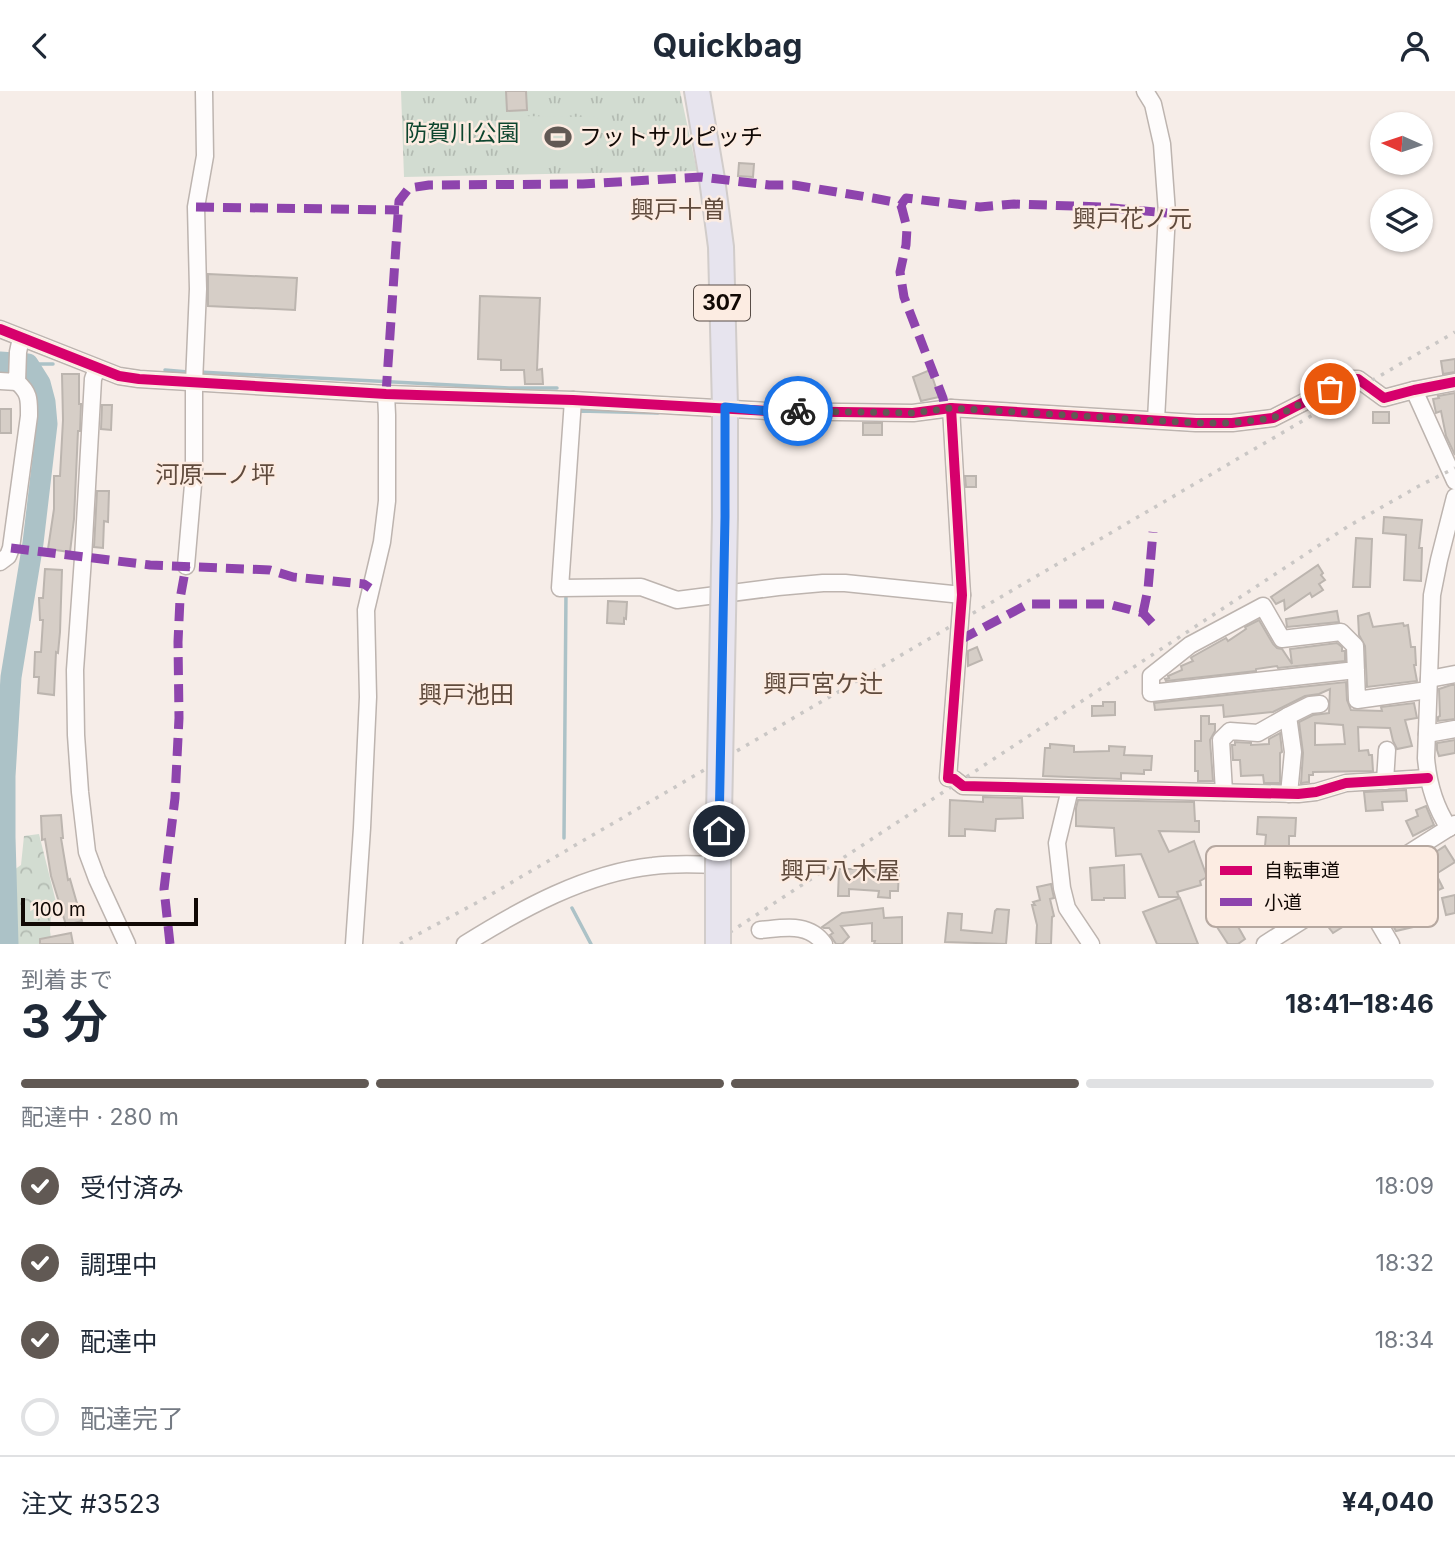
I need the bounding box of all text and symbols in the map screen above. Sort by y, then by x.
text: Quickbag [652,26,803,65]
icon: back [21,27,59,65]
icon: person [1396,27,1434,65]
north arrow [1370,112,1433,175]
map controls [1370,112,1433,252]
park label: 防賀川公園 [405,119,520,147]
sports icon: フットサルピッチ [543,122,573,152]
place label: フットサルピッチ [579,123,763,151]
button: layers [1370,189,1433,252]
district label: 興戸十曽 [630,195,726,224]
district label: 興戸花ノ元 [1072,204,1192,233]
road number: 307 [694,285,750,321]
pin [1300,359,1360,419]
icon: bag [1311,370,1349,408]
courier [763,376,833,446]
icon: bike [779,392,817,430]
district label: 河原一ノ坪 [155,460,275,489]
district label: 興戸宮ケ辻 [763,669,883,698]
district label: 興戸池田 [418,680,514,709]
pin [689,801,749,861]
icon: home [700,812,738,850]
legend [1206,846,1438,927]
district label: 興戸八木屋 [780,856,900,885]
text: 自転車道 [1264,859,1340,882]
text: 小道 [1264,891,1302,914]
scale bar [21,895,198,927]
text: 100 m [32,898,86,921]
text: 到着まで [21,966,113,994]
text: 18:41–18:46 [1285,988,1434,1019]
text: 3 分 [21,993,108,1049]
text: 配達中 · 280 m [21,1103,179,1131]
icon: check [21,1167,59,1205]
text: 受付済み [80,1172,184,1203]
text: 18:09 [1375,1172,1434,1200]
icon: check [21,1244,59,1282]
text: 調理中 [80,1249,158,1280]
text: 18:32 [1376,1249,1434,1277]
icon: check [21,1321,59,1359]
text: 配達中 [80,1326,158,1357]
text: 18:34 [1375,1326,1434,1354]
text: 配達完了 [80,1403,184,1434]
text: ¥4,040 [1342,1486,1434,1517]
text: 注文 #3523 [21,1488,161,1519]

